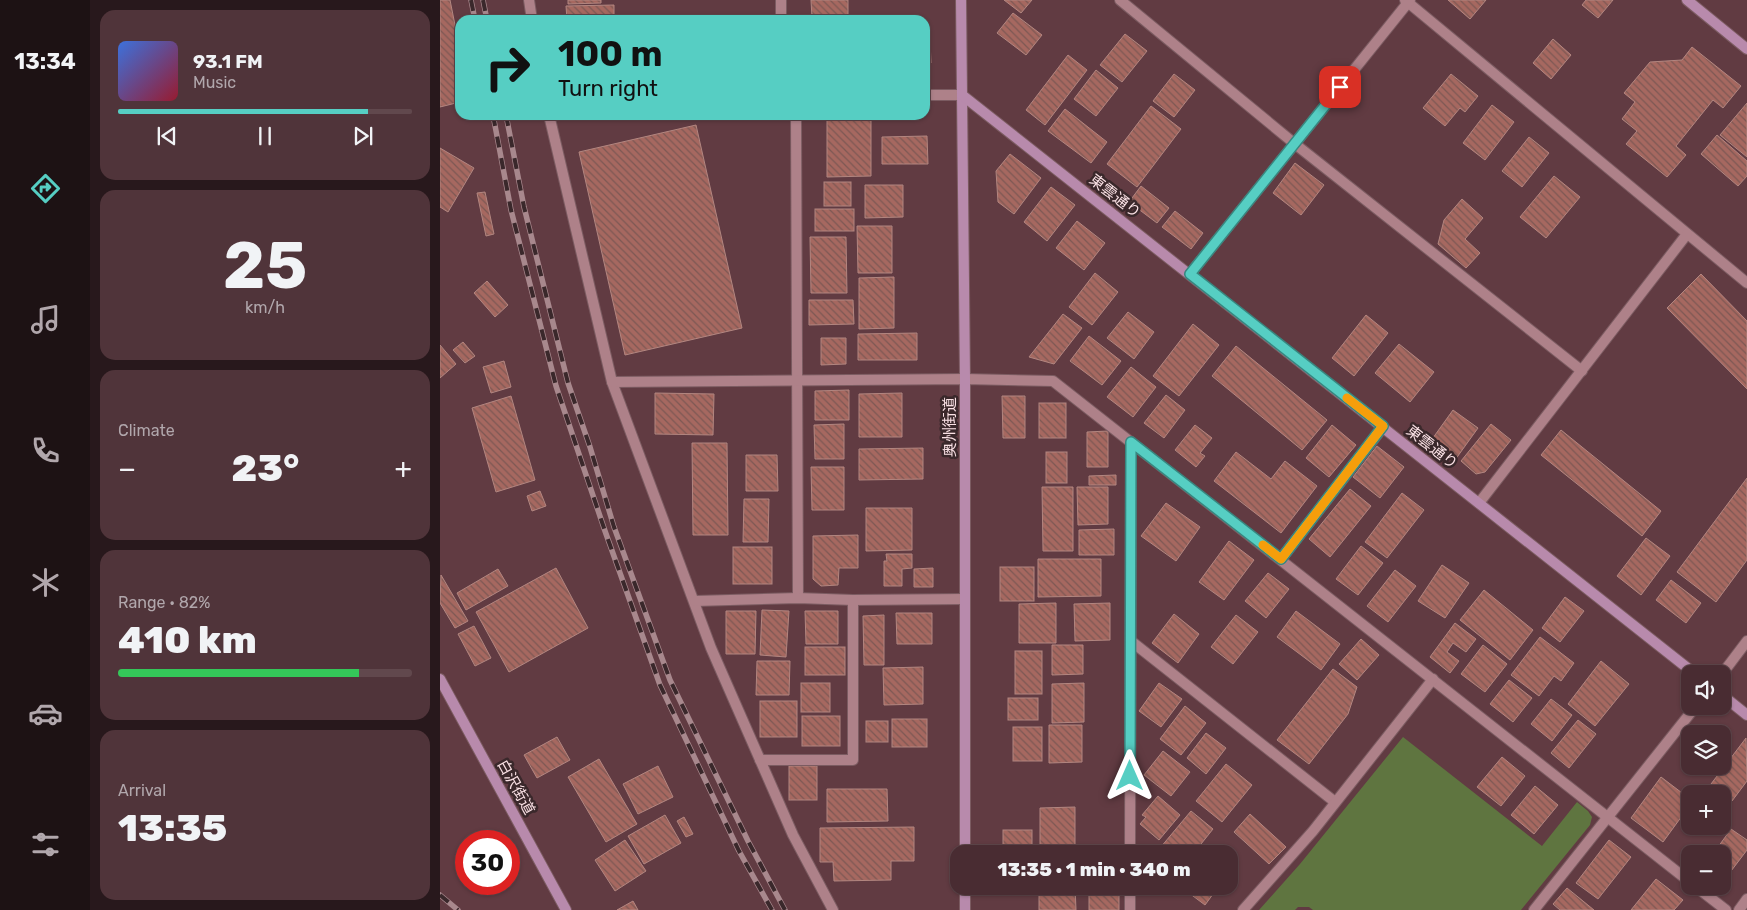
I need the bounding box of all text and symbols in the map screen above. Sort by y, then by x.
text: 100 m [558,33,663,75]
icon: right [475,35,540,100]
text: 13:34 [14,48,76,75]
text: 93.1 FM [193,50,263,73]
pin [1319,66,1361,108]
text: Music [193,73,236,92]
icon: arrive [1326,73,1354,101]
text: Turn right [558,75,658,102]
icon: previous [153,122,181,150]
icon: pause [251,122,279,150]
icon: next [349,122,377,150]
street label: 東雲通り [1086,170,1144,222]
icon: directions [28,171,63,206]
text: 25 [223,227,307,304]
text: km/h [245,298,285,317]
icon: music [28,302,63,337]
street label: 奥州街道 [941,397,959,457]
text: Climate [118,421,175,440]
street label: 東雲通り [1403,421,1461,473]
icon: phone [28,433,63,468]
text: 23° [232,445,299,491]
text: − [118,452,136,485]
text: + [395,452,412,485]
icon: climate [28,565,63,600]
text: Range · 82% [118,593,210,612]
text: 410 km [118,617,257,663]
map controls [1681,665,1731,895]
button: sound [1681,665,1731,715]
icon: car [28,696,63,731]
button: layers [1681,725,1731,775]
position arrow [1103,749,1155,801]
street label: 白沢街道 [494,756,538,818]
text: Arrival [118,781,166,800]
button: + [1681,785,1731,835]
text: 13:35 [118,805,227,851]
icon: filters [28,827,63,862]
speed limit sign: 30 [455,830,520,895]
button: − [1681,845,1731,895]
text: 13:35 · 1 min · 340 m [997,858,1191,881]

